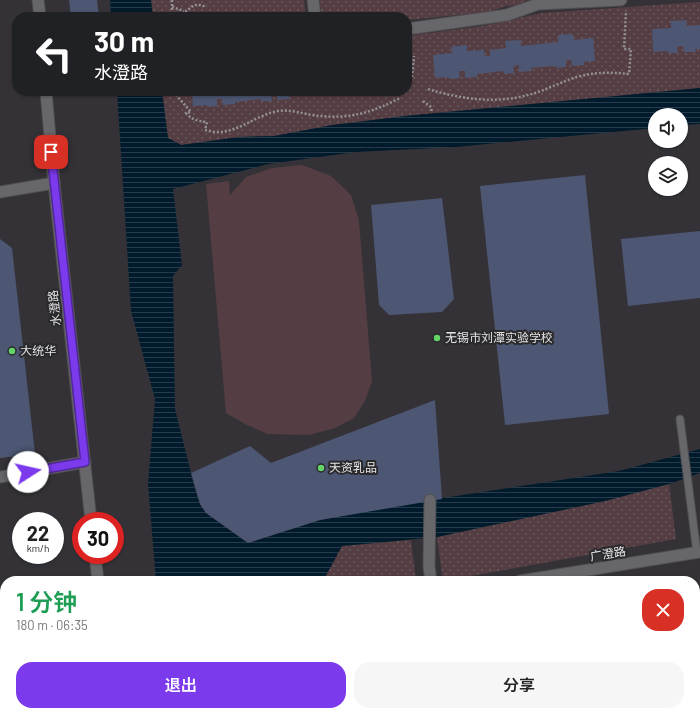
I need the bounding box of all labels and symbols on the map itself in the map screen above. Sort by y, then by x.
pin [34,135,68,169]
street label: 水澄路 [45,289,63,327]
place label: 无锡市刘潭实验学校 [445,330,553,344]
marker: 无锡市刘潭实验学校 [432,333,442,343]
place label: 大统华 [20,343,56,357]
marker: 大统华 [7,346,17,356]
position arrow [7,451,49,493]
place label: 天资乳品 [329,460,377,474]
marker: 天资乳品 [316,463,326,473]
speed limit sign: 30 [72,512,124,564]
street label: 广澄路 [589,543,627,563]

